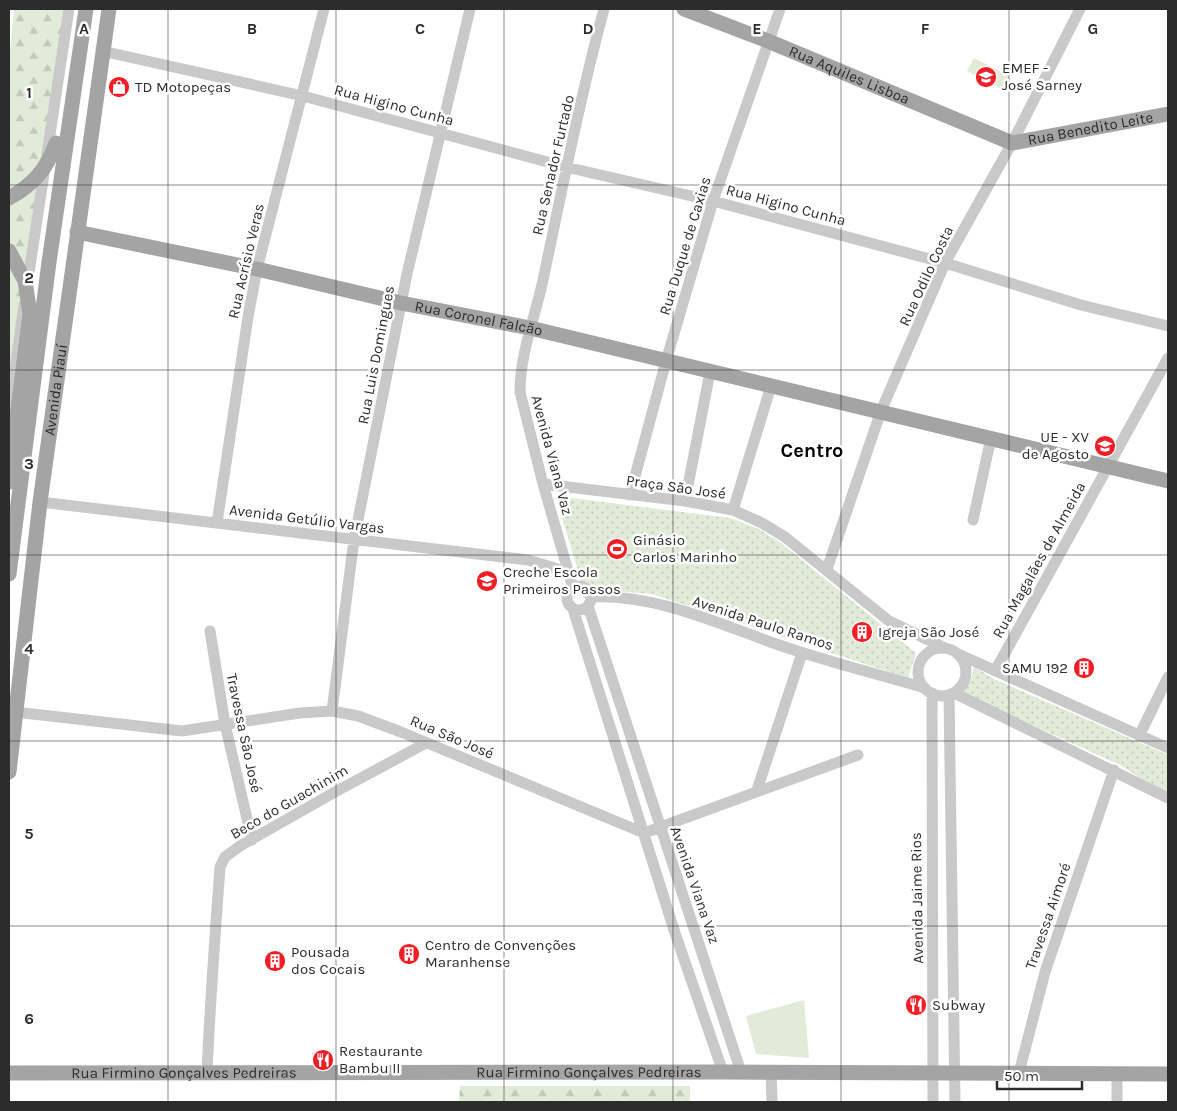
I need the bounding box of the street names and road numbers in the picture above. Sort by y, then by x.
street label: Rua Aquiles Lisboa [786,42,912,108]
street label: Rua Higino Cunha [332,80,456,130]
street label: Rua Senador Furtado [528,93,578,237]
street label: Rua Benedito Leite [1026,108,1154,149]
street label: Rua Duque de Caxias [655,174,715,318]
street label: Rua Higino Cunha [724,180,848,230]
street label: Rua Acrísio Veras [224,202,268,320]
street label: Rua Odilo Costa [895,223,957,329]
street label: Rua Luis Domingues [354,284,398,426]
street label: Rua Coronel Falcão [413,297,545,340]
street label: Avenida Piauí [40,342,71,437]
street label: Avenida Viana Vaz [527,393,577,517]
street label: Praça São José [625,471,727,503]
street label: Rua Magalães de Almeida [989,479,1089,641]
street label: Avenida Getúlio Vargas [228,501,386,537]
street label: Avenida Paulo Ramos [690,592,836,654]
street label: Travessa São José [223,672,265,794]
street label: Rua São José [408,711,496,763]
street label: Beco do Guachinim [227,761,351,843]
street label: Avenida Viana Vaz [666,824,724,946]
street label: Avenida Jaime Rios [907,832,927,964]
street label: Travessa Aimoré [1021,860,1075,972]
street label: Rua Firmino Gonçalves Pedreiras [476,1063,702,1081]
street label: Rua Firmino Gonçalves Pedreiras [71,1064,297,1082]

